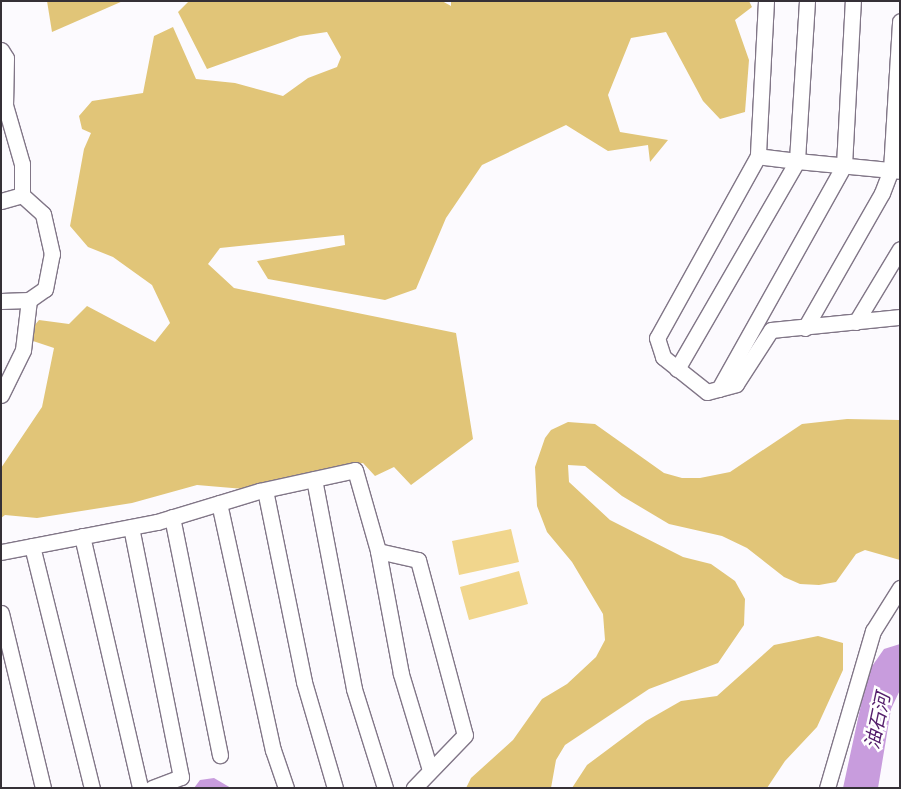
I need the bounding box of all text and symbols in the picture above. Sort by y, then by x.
water label: 油石河 [860,691,894,751]

